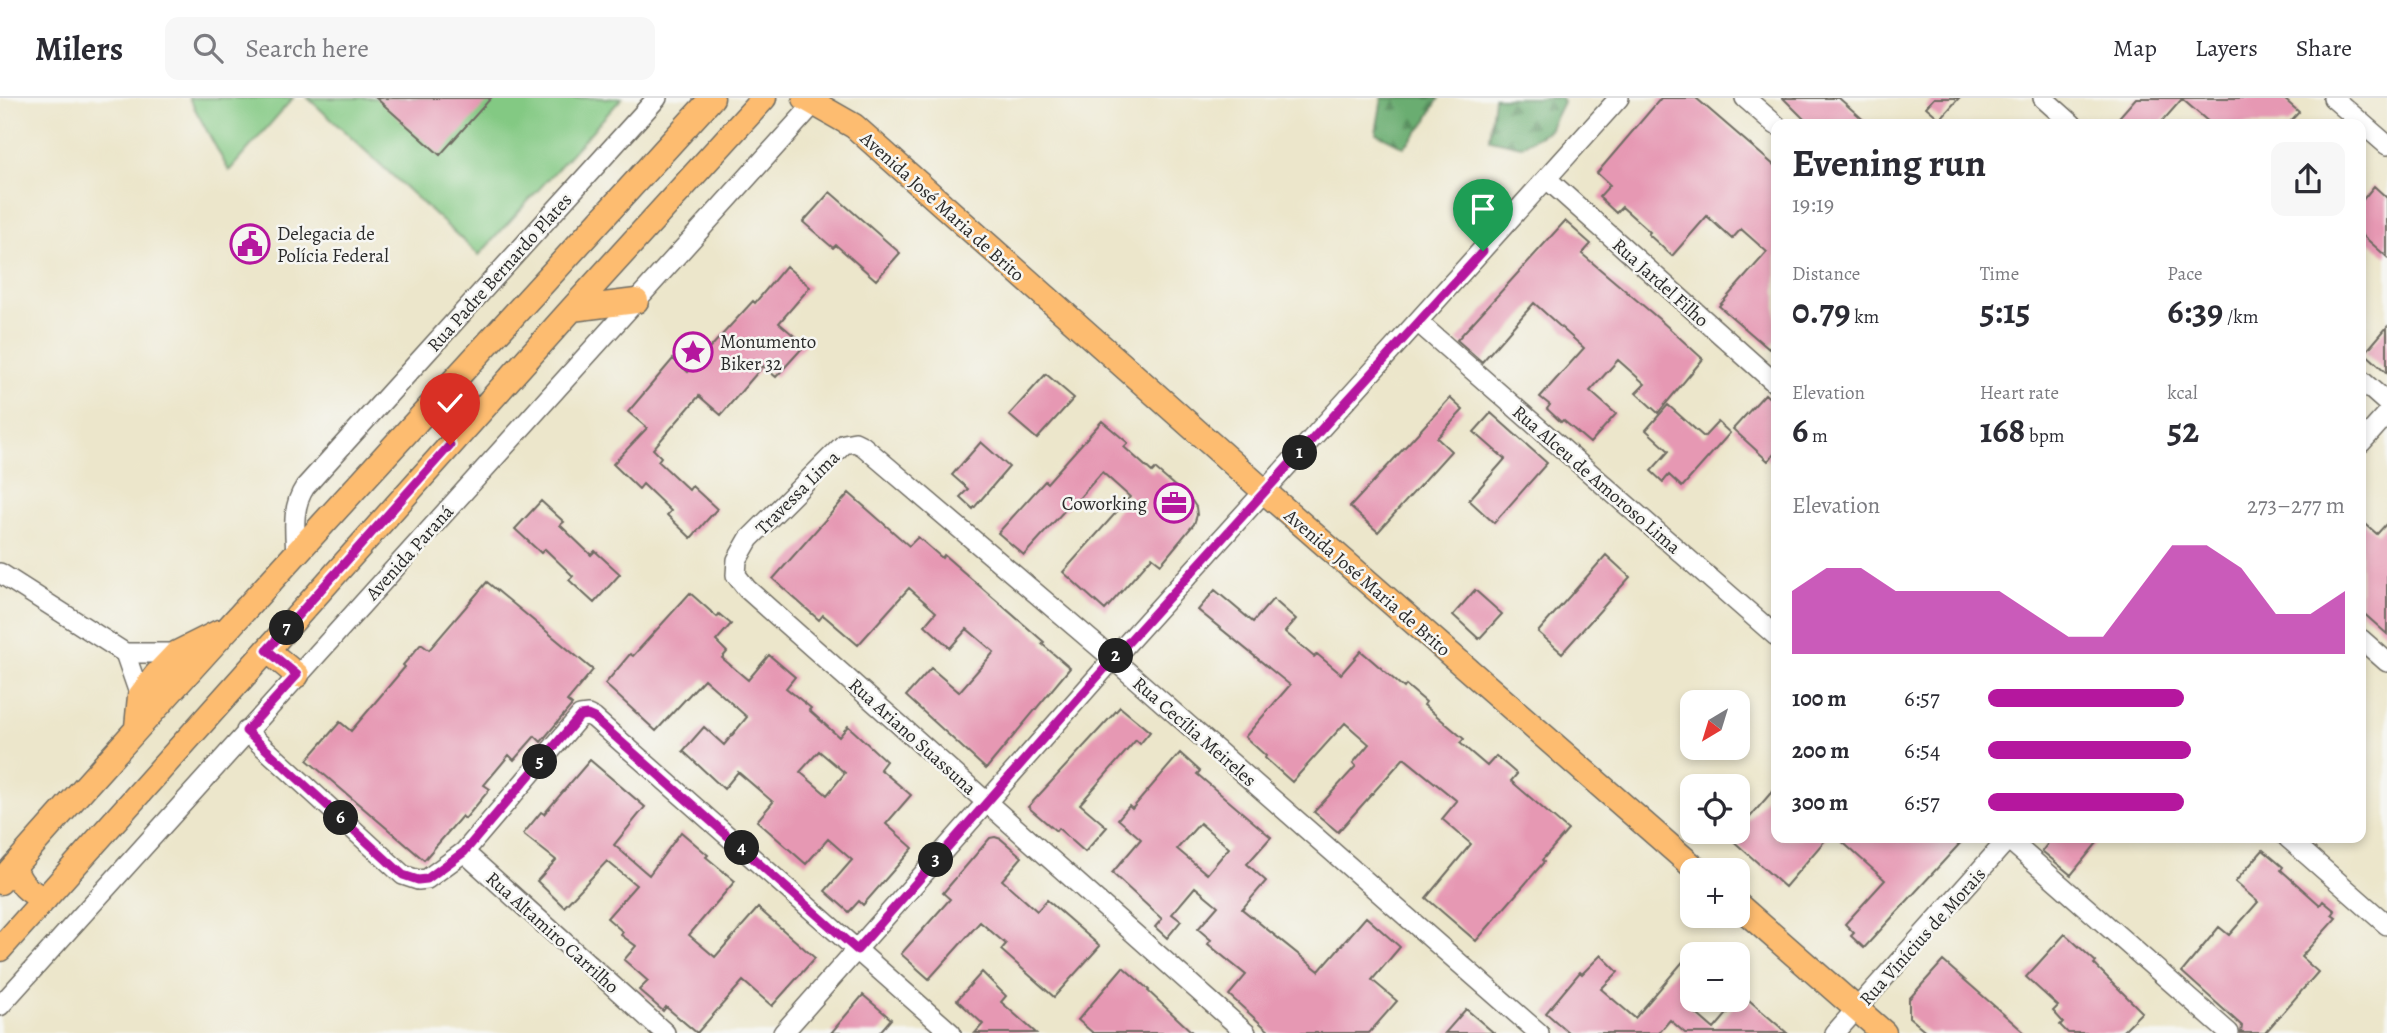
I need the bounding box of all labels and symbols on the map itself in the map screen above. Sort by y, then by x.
street label: Avenida José Maria de Brito [854,125,1030,288]
pin [1453,179,1513,251]
street label: Rua Padre Bernardo Plates [421,188,578,358]
place label: Delegacia de Polícia Federal [277,221,389,269]
public building icon: Delegacia de Polícia Federal [229,223,271,265]
street label: Rua Jardel Filho [1606,232,1714,333]
place label: Monumento Biker 32 [720,329,816,377]
place icon: Monumento Biker 32 [672,331,714,373]
pin [420,373,480,445]
street label: Rua Alceu de Amoroso Lima [1507,399,1686,560]
pin: 1 [1282,436,1318,470]
street label: Travessa Lima [750,445,846,541]
office icon: Coworking [1153,482,1195,524]
place label: Coworking [1062,491,1147,517]
street label: Avenida Paraná [359,499,460,607]
street label: Avenida José Maria de Brito [1278,502,1456,662]
pin: 7 [270,610,304,646]
pin: 2 [1098,638,1134,674]
street label: Rua Cecília Meireles [1127,671,1262,793]
street label: Rua Ariano Suassuna [843,672,982,801]
north arrow [1680,690,1750,760]
pin: 5 [522,744,558,780]
pin: 6 [324,800,358,836]
pin: 4 [724,830,760,866]
pin: 3 [918,842,954,878]
street label: Rua Vinícius de Morais [1854,862,1992,1011]
street label: Rua Altamiro Carrilho [480,866,624,1000]

